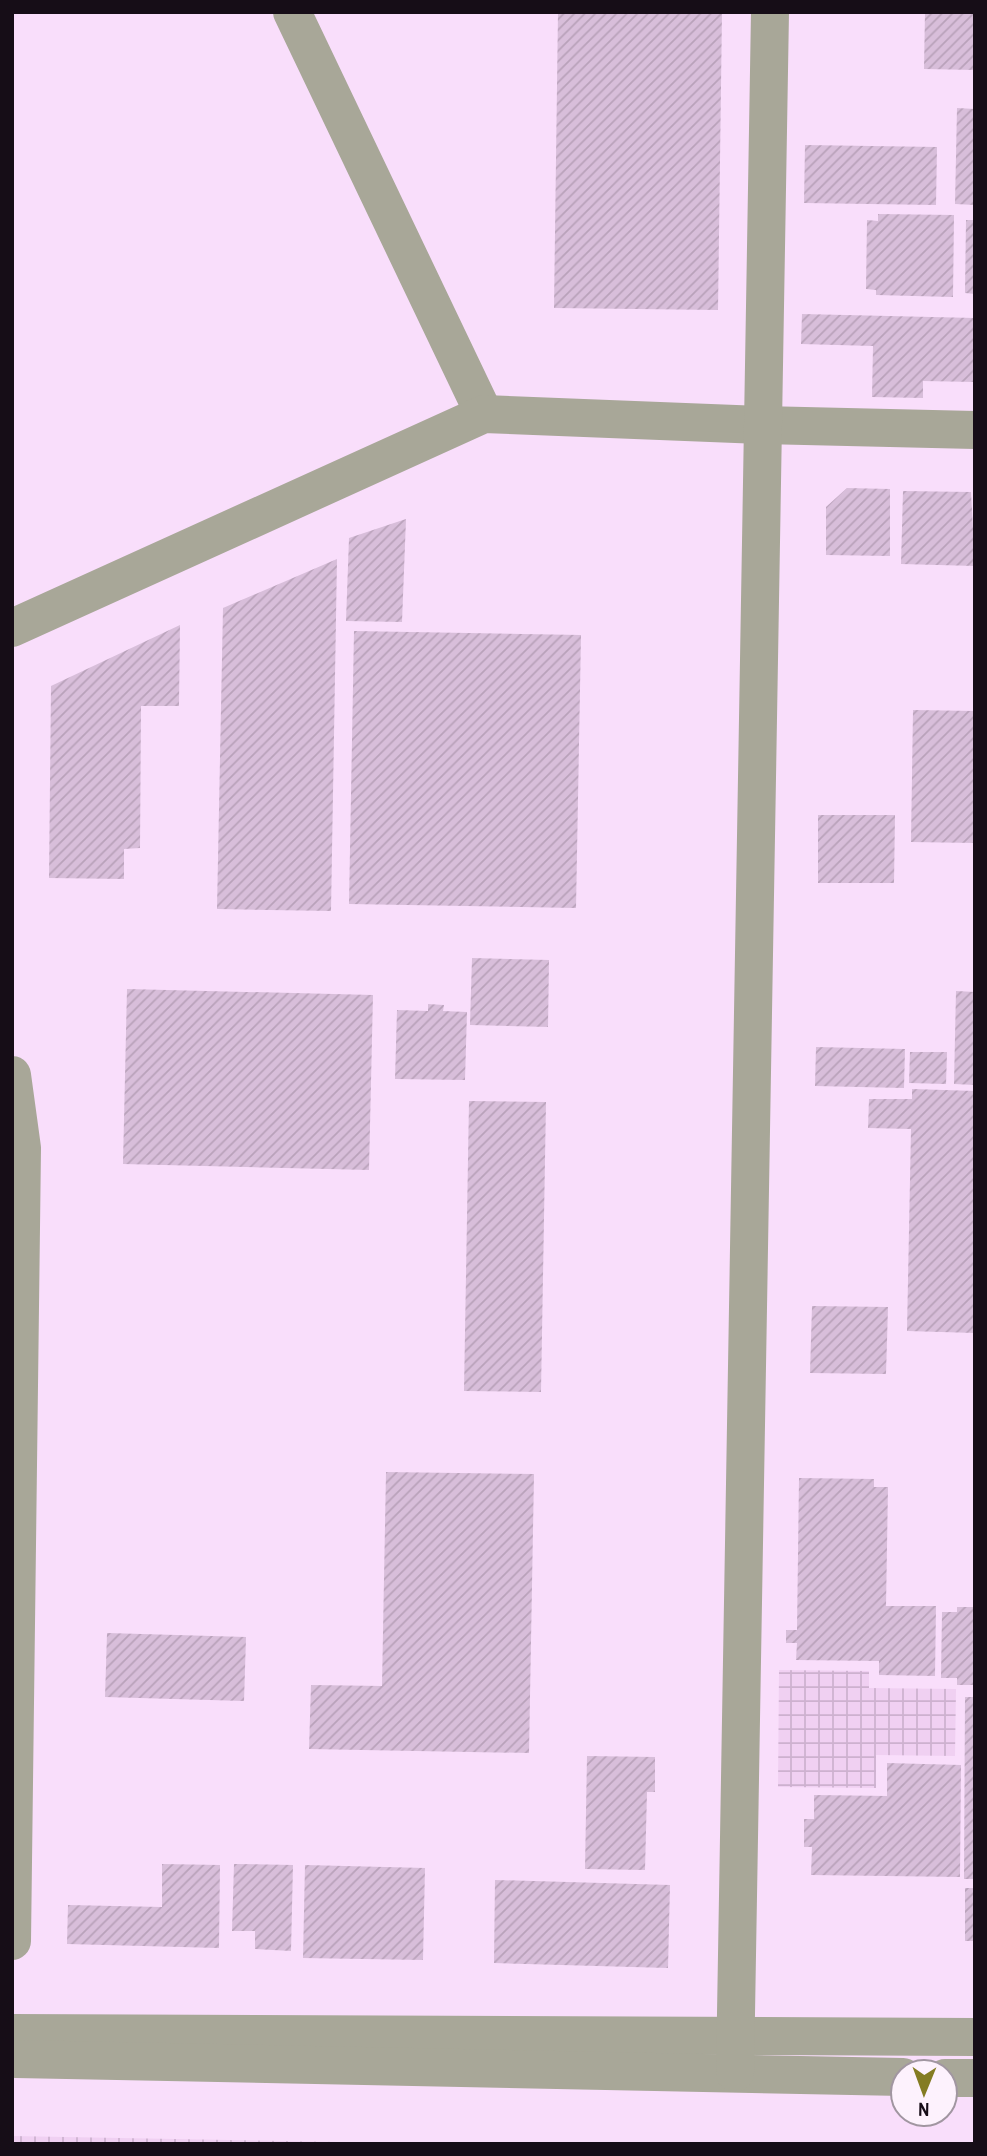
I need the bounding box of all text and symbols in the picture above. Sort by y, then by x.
north arrow [889,2058,959,2128]
text: N [918,2097,930,2123]

